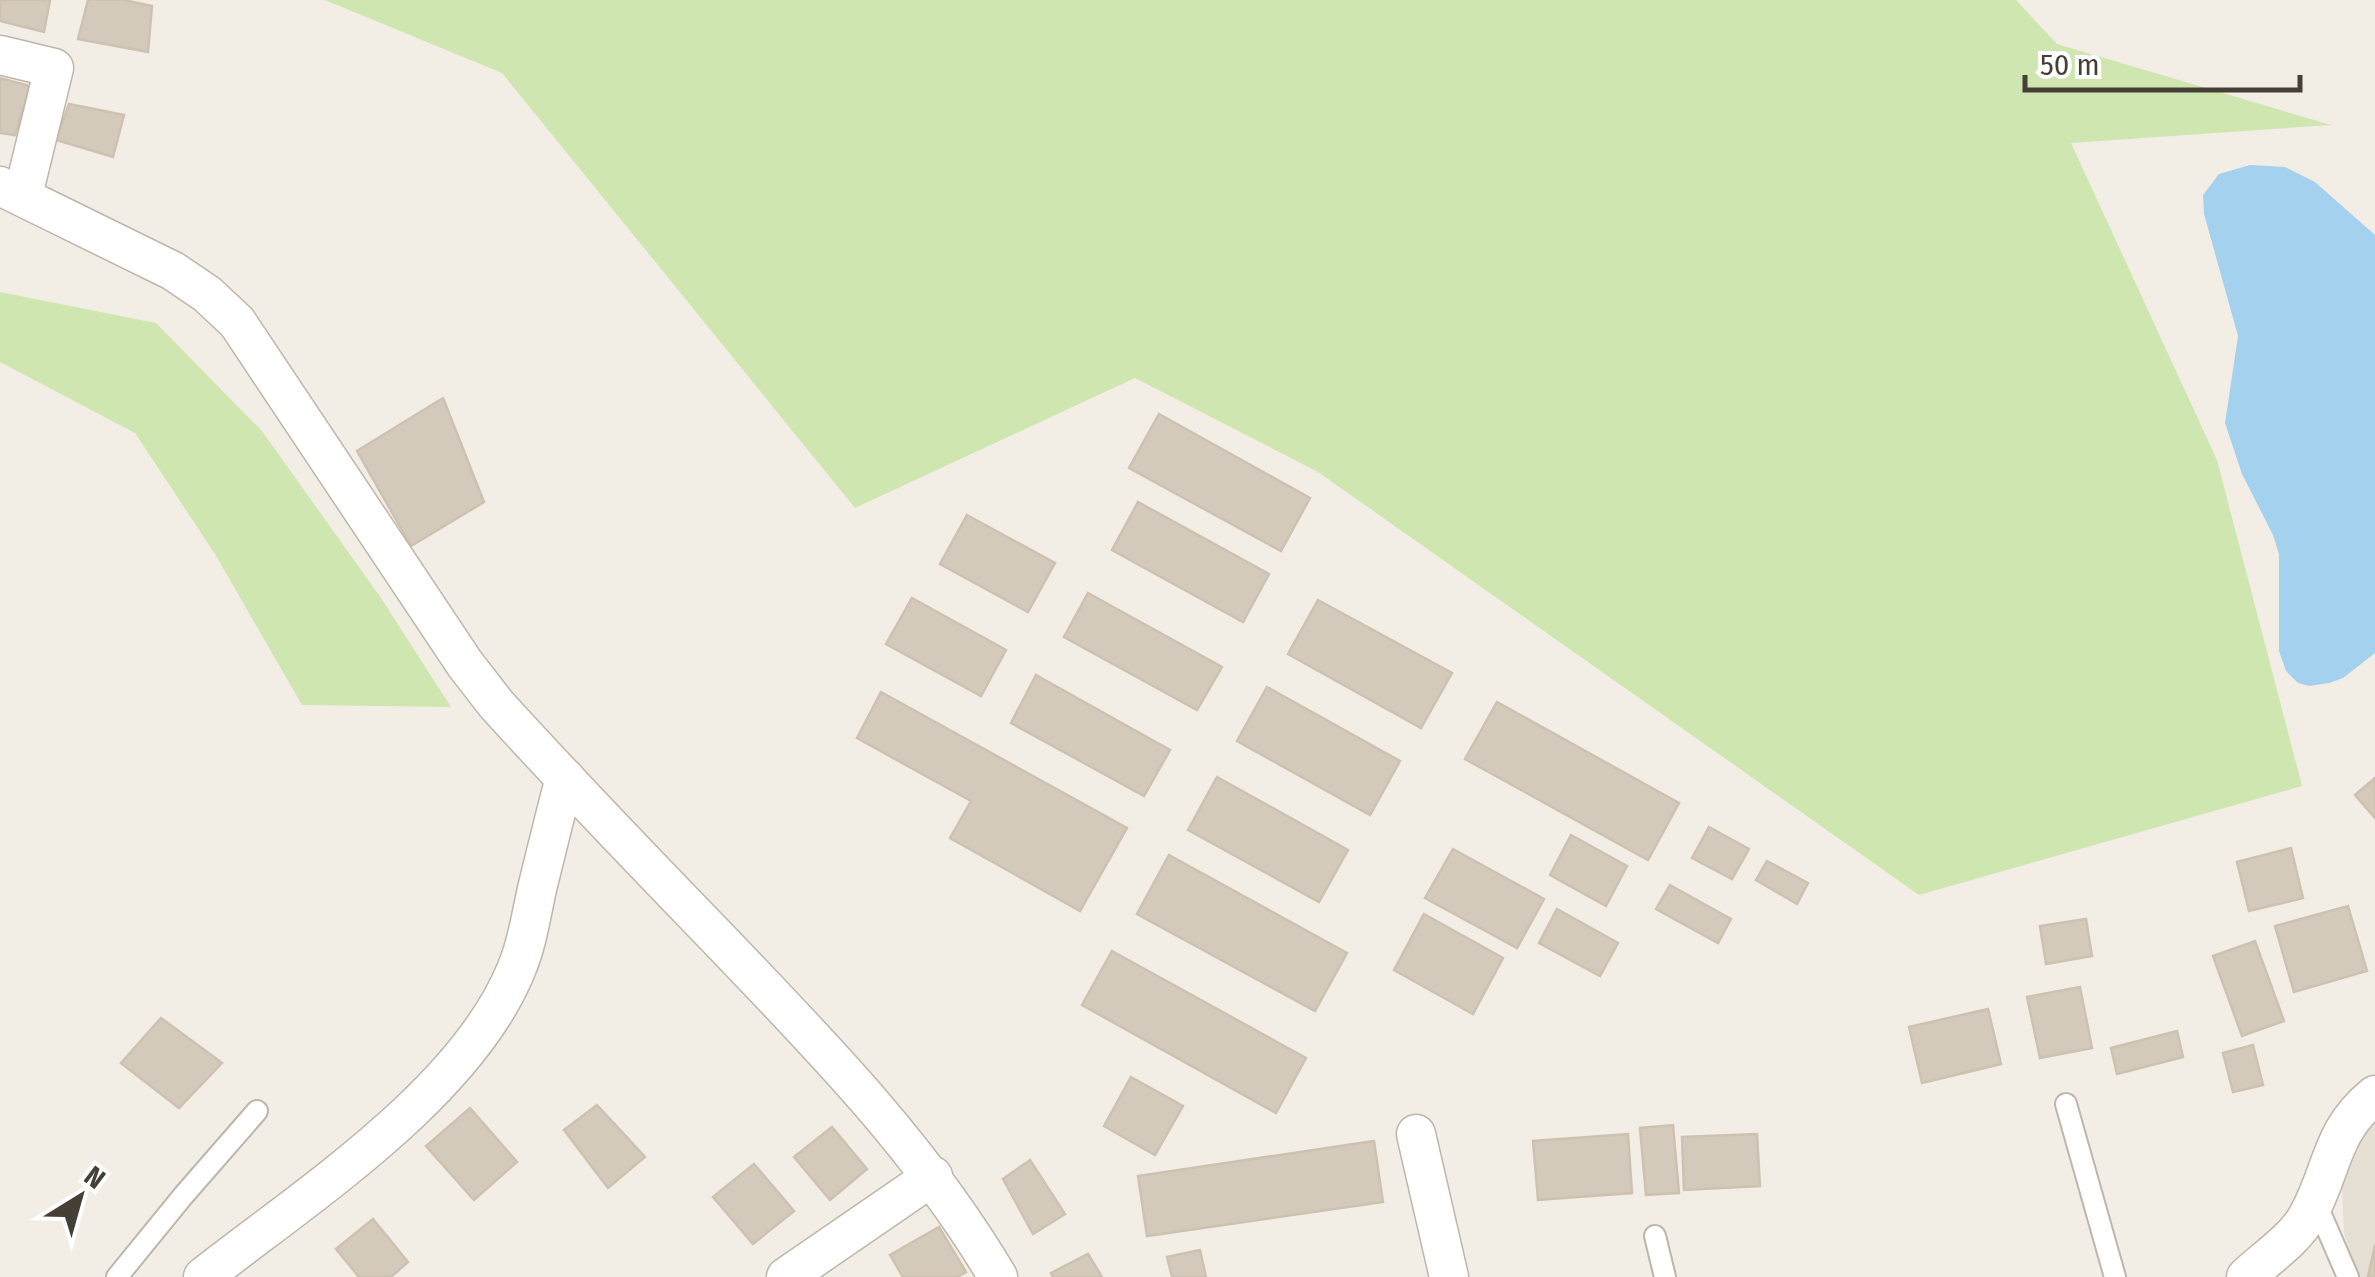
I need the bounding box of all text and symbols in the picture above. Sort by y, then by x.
scale bar [2025,30,2300,92]
text: 50 m [2040,47,2100,83]
north arrow [30,1147,130,1247]
text: N [78,1159,111,1196]

